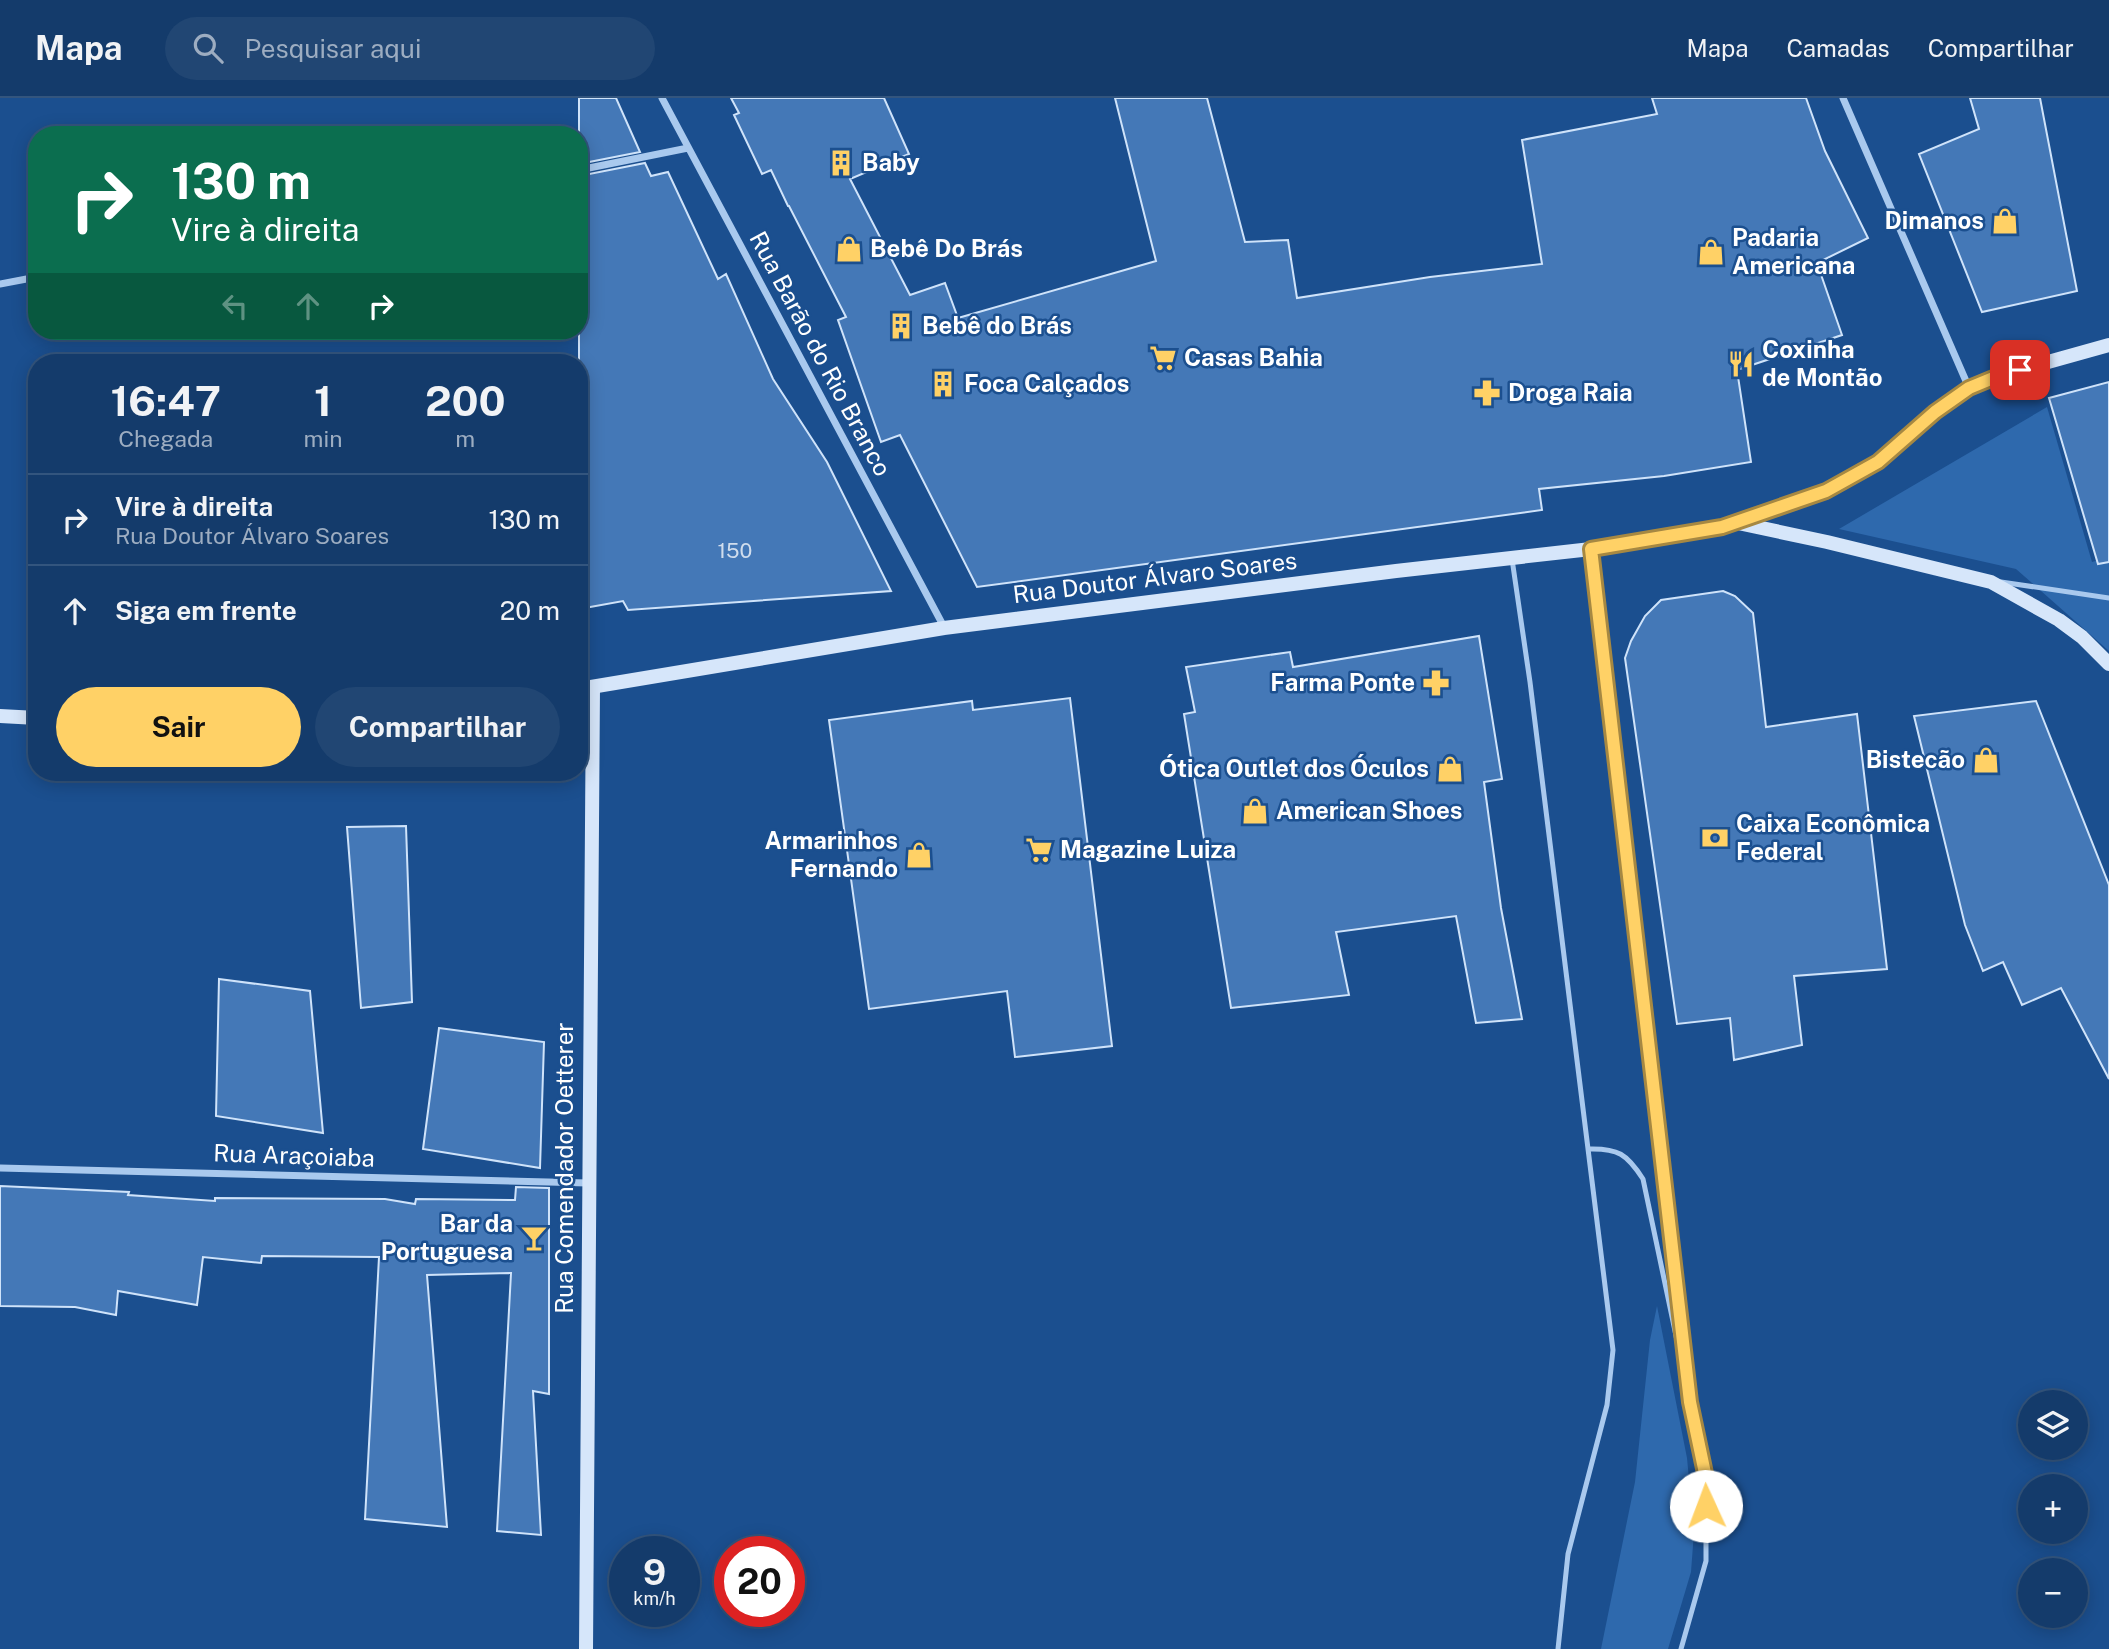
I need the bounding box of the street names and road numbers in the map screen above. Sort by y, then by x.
street label: Rua Barão do Rio Branco [744,226,897,481]
street label: Rua Doutor Álvaro Soares [1011,546,1299,608]
street label: Rua Comendador Oetterer [550,1022,578,1314]
street label: Rua Araçoiaba [213,1138,375,1172]

